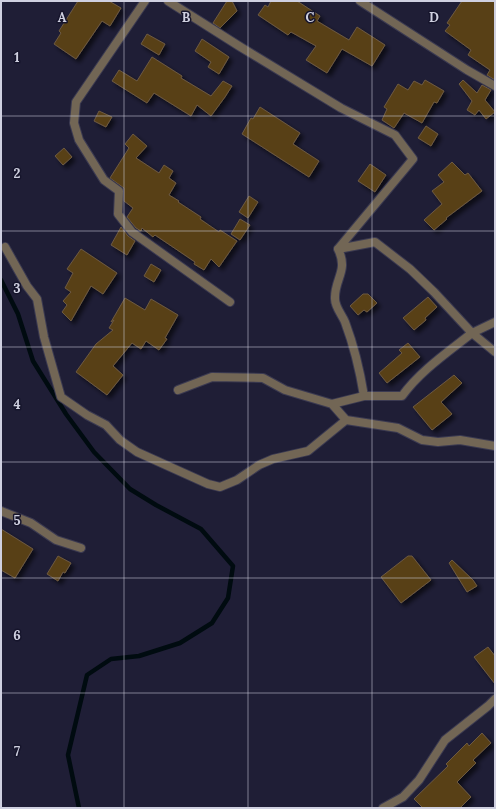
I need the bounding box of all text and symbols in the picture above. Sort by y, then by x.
text: A [58,9,67,26]
text: B [182,9,191,26]
text: C [306,9,315,26]
text: D [429,9,439,26]
text: 1 [14,49,20,66]
text: 2 [14,165,21,182]
text: 3 [13,280,21,297]
text: 4 [13,396,21,413]
text: 5 [13,512,21,529]
text: 6 [13,627,21,644]
text: 7 [14,743,20,760]

